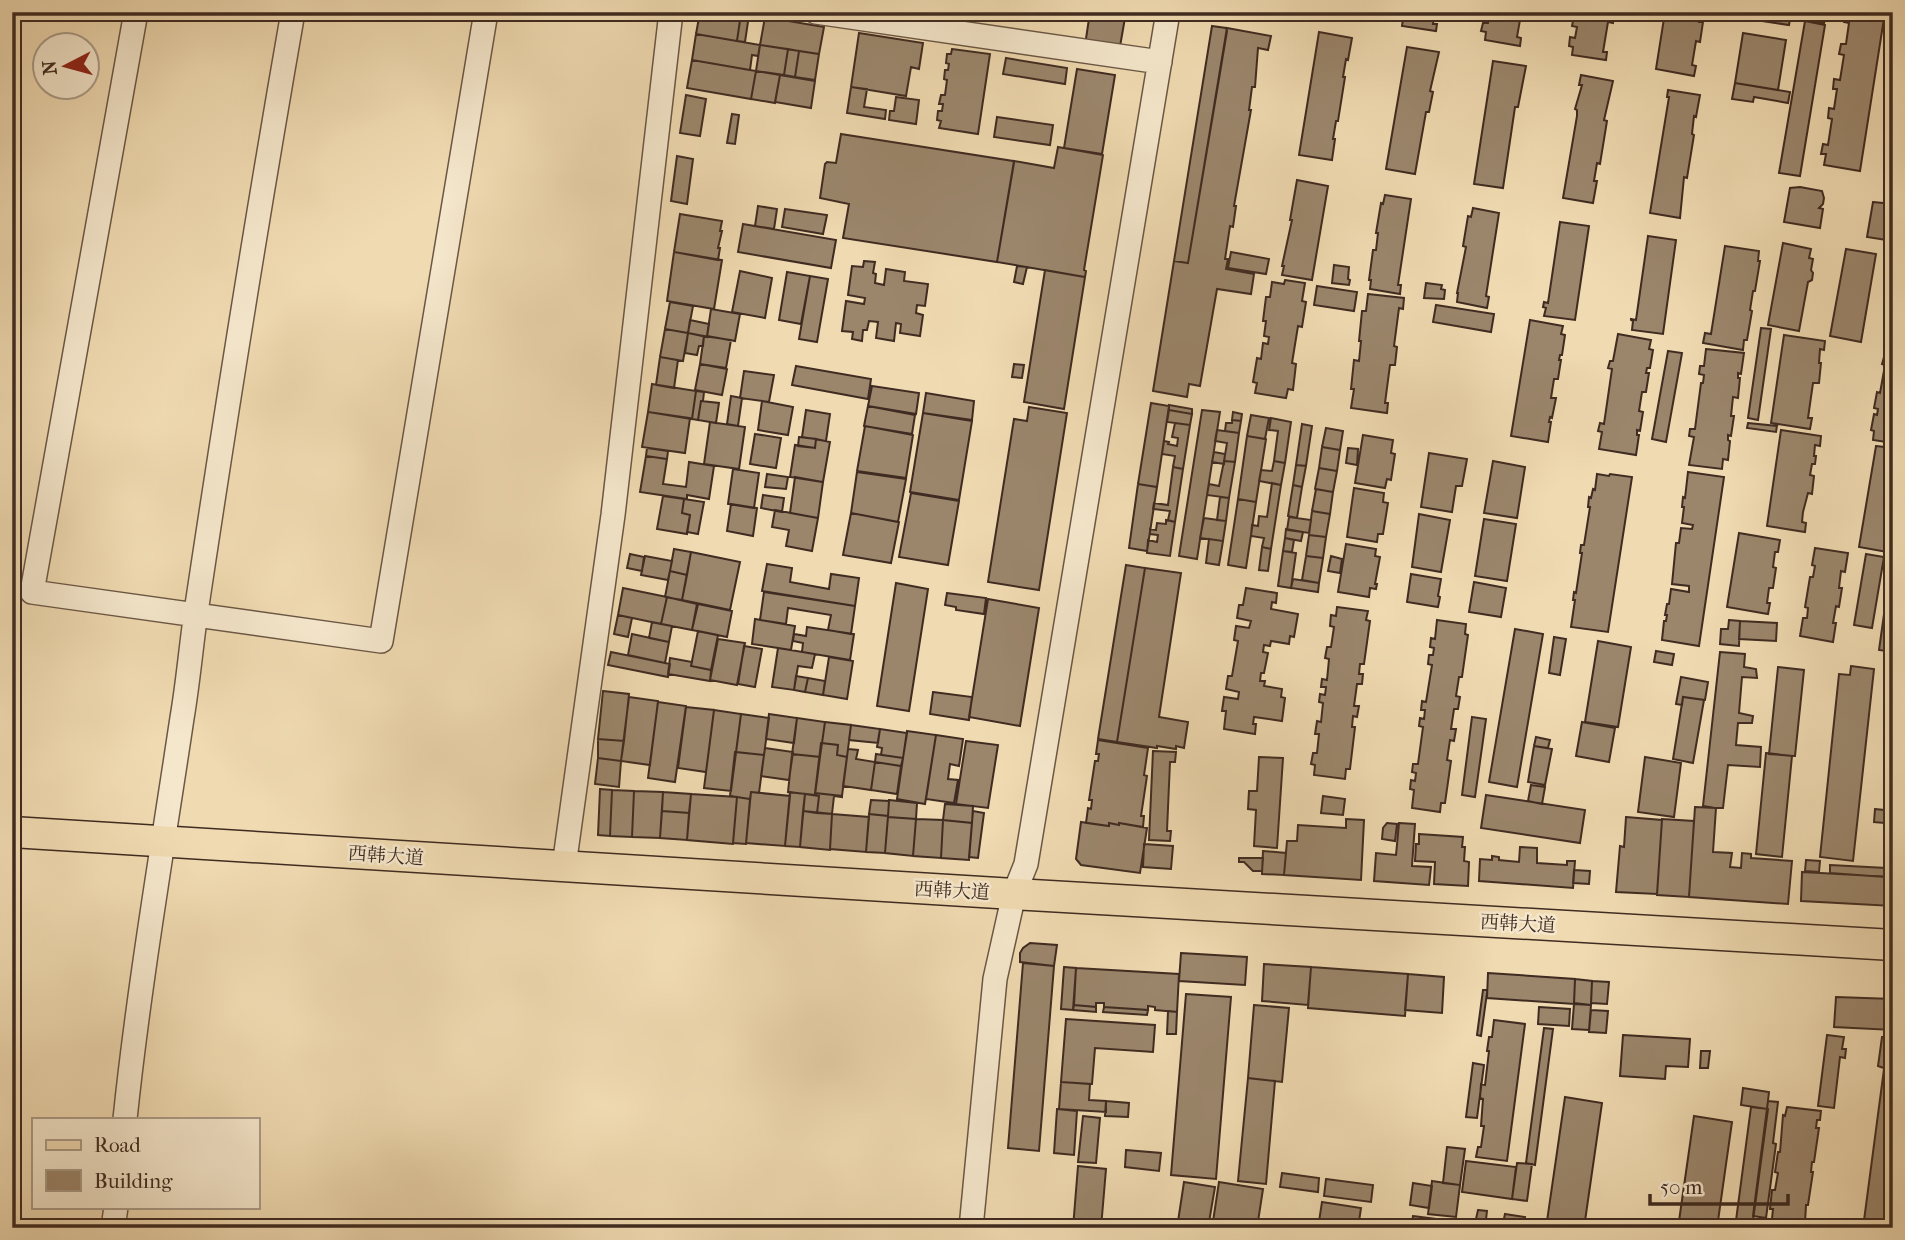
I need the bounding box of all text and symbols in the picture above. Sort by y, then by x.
north arrow [32,32,102,102]
text: N [38,59,62,76]
street label: 西韩大道 [347,842,425,870]
street label: 西韩大道 [913,878,990,904]
street label: 西韩大道 [1479,911,1556,937]
legend [32,1118,259,1208]
text: Road [94,1133,141,1157]
scale bar [1650,1163,1788,1207]
text: Building [94,1169,173,1193]
text: 50 m [1660,1175,1703,1199]

